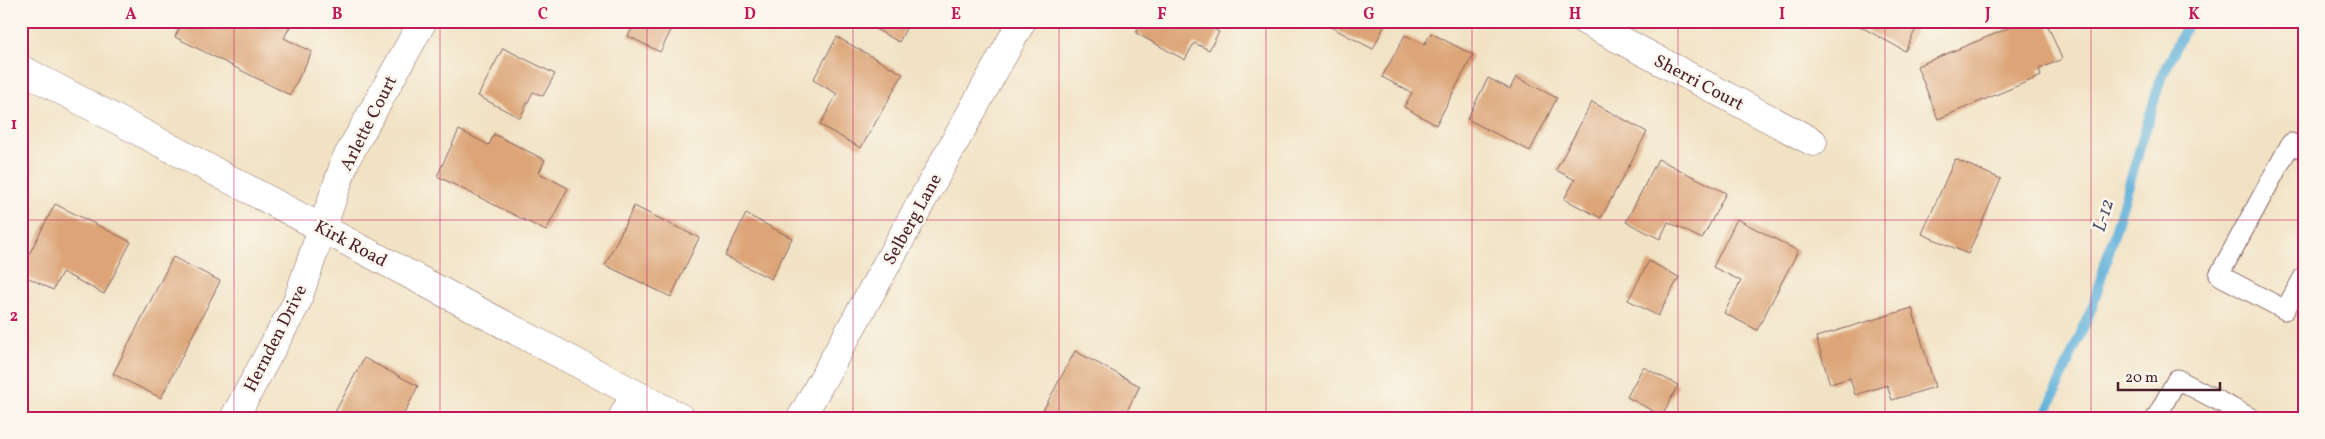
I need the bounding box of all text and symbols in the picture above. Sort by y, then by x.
text: A [125,4,137,26]
text: B [332,4,343,26]
text: C [538,4,548,26]
text: D [744,4,756,26]
text: E [951,4,961,26]
text: F [1157,4,1167,26]
text: G [1363,4,1375,26]
text: H [1569,4,1581,26]
text: I [1779,4,1785,26]
text: J [1984,4,1991,26]
text: K [2188,4,2200,26]
street label: Sherri Court [1649,49,1748,118]
street label: Arlette Court [335,72,404,176]
text: 1 [11,114,17,136]
street label: Selberg Lane [878,170,949,270]
water label: L-12 [2087,196,2121,235]
street label: Kirk Road [309,215,391,274]
street label: Hernden Drive [239,281,314,397]
text: 2 [10,306,18,328]
scale bar [2118,359,2220,391]
text: 20 m [2125,368,2158,389]

